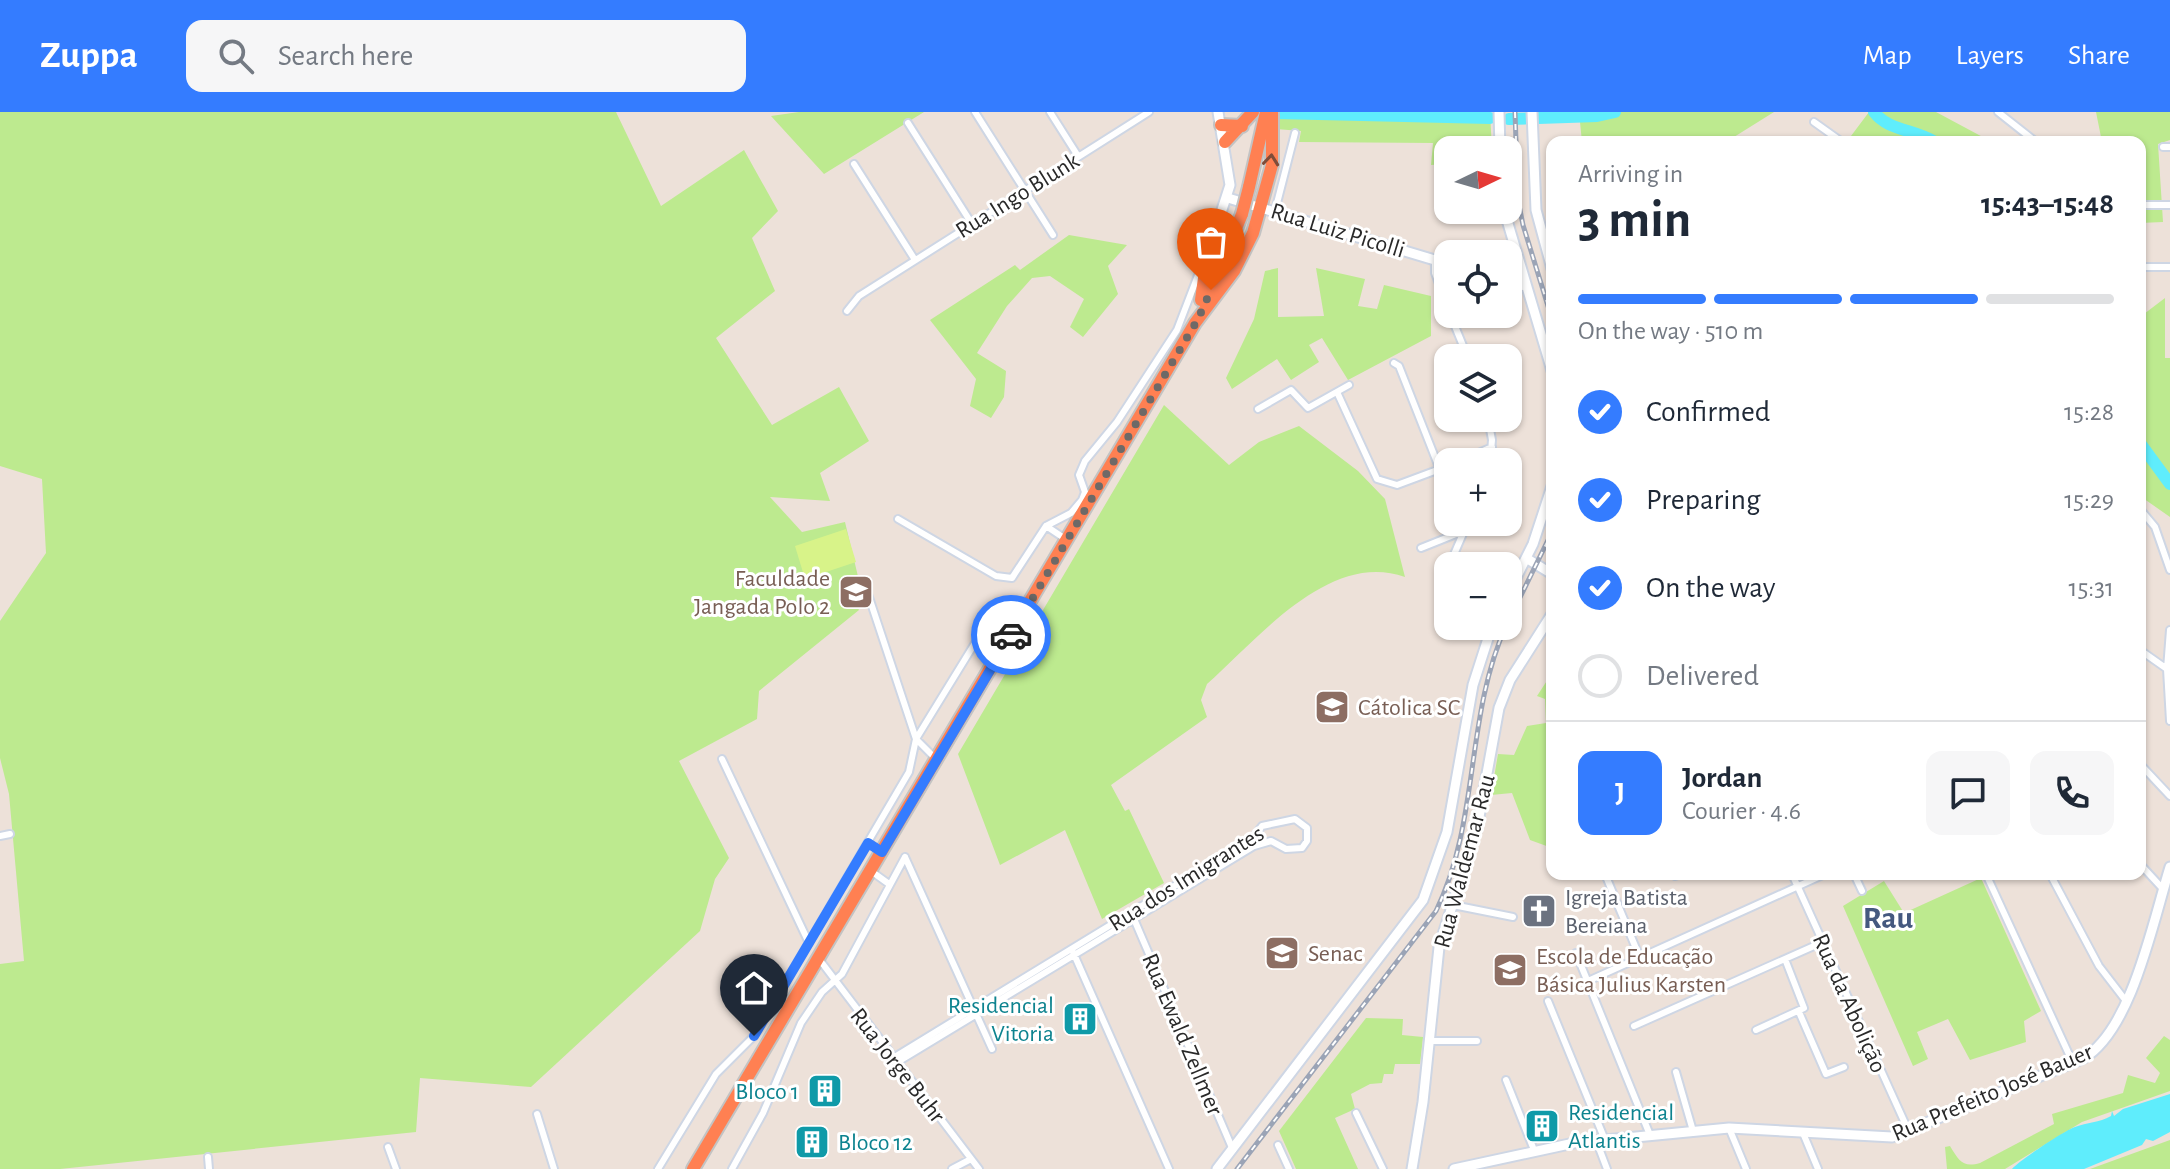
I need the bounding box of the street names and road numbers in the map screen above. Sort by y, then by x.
street label: Rua Ingo Blunk [952,148,1083,243]
street label: Rua Luiz Picolli [1268,199,1408,263]
street label: Rua Waldemar Rau [1430,772,1500,951]
street label: Rua dos Imigrantes [1105,821,1268,936]
street label: Rua da Abolição [1808,930,1890,1076]
street label: Rua Ewald Zellmer [1137,950,1227,1119]
street label: Rua Jorge Buhr [845,1004,949,1128]
street label: Rua Prefeito José Bauer [1889,1040,2096,1146]

